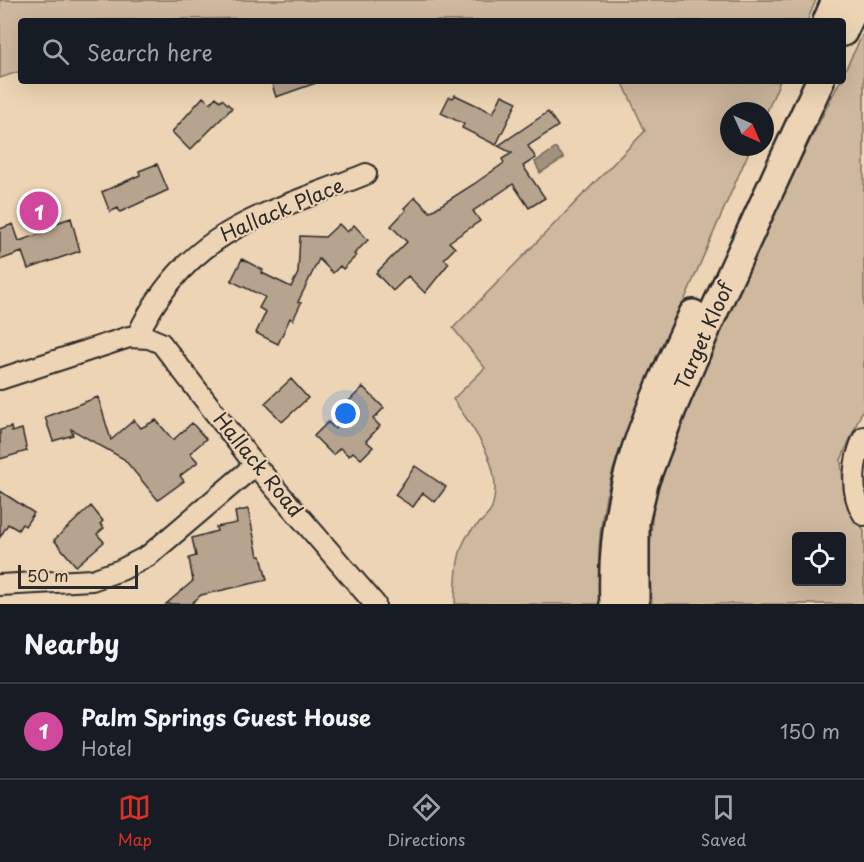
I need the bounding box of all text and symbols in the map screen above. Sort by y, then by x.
search box [18,18,846,84]
icon: search [39,35,72,68]
text: Search here [87,35,213,68]
north arrow [720,102,774,156]
street label: Hallack Place [215,170,348,249]
pin: 1 [20,188,58,234]
street label: Target Kloof [666,276,741,394]
your location [331,399,360,428]
street label: Hallack Road [207,405,311,523]
map controls [792,532,846,586]
button: locate [792,532,846,586]
scale bar [18,562,138,590]
text: 50 m [27,563,68,587]
text: Nearby [24,624,119,663]
text: Palm Springs Guest House [81,700,371,733]
text: 1 [39,716,48,746]
text: 150 m [780,716,840,746]
text: Hotel [81,733,132,763]
tab: Map [118,791,152,851]
tab: Directions [387,791,465,851]
tab: Saved [701,791,746,851]

